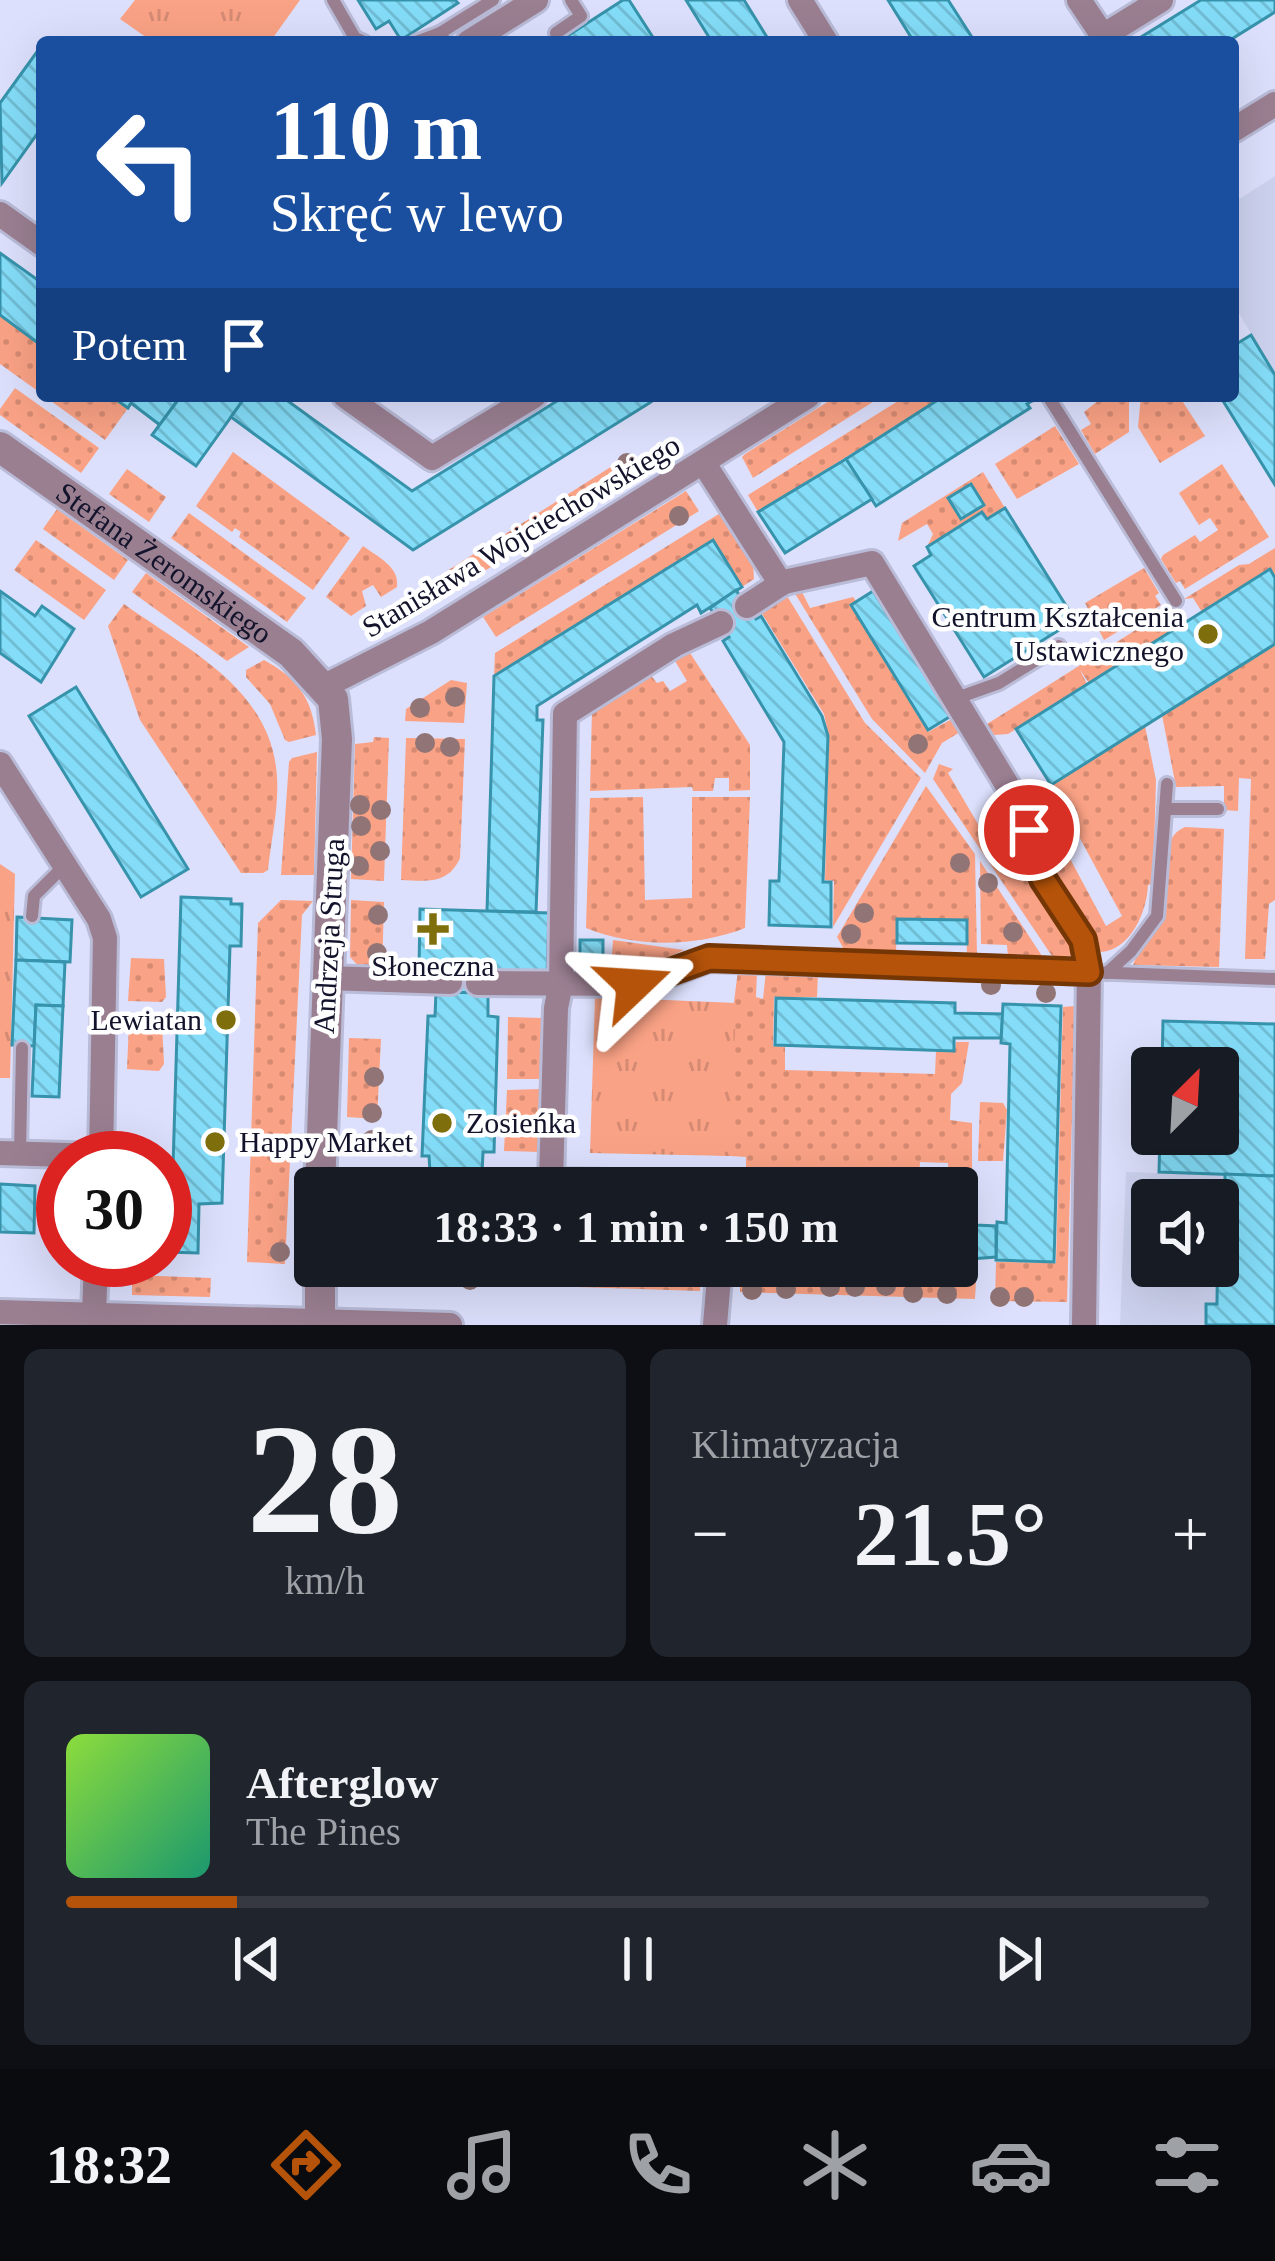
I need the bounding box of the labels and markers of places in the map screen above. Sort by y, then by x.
place label: Centrum Kształcenia Ustawicznego [932,600,1184,667]
marker: Centrum Kształcenia Ustawicznego [1195,621,1221,647]
pin [978,779,1080,881]
marker: Słoneczna [420,916,446,942]
place label: Słoneczna [371,949,495,982]
place label: Lewiatan [90,1003,202,1036]
marker: Lewiatan [213,1007,239,1033]
place label: Zosieńka [466,1106,576,1139]
marker: Zosieńka [429,1110,455,1136]
place label: Happy Market [239,1125,414,1158]
marker: Happy Market [202,1129,228,1155]

